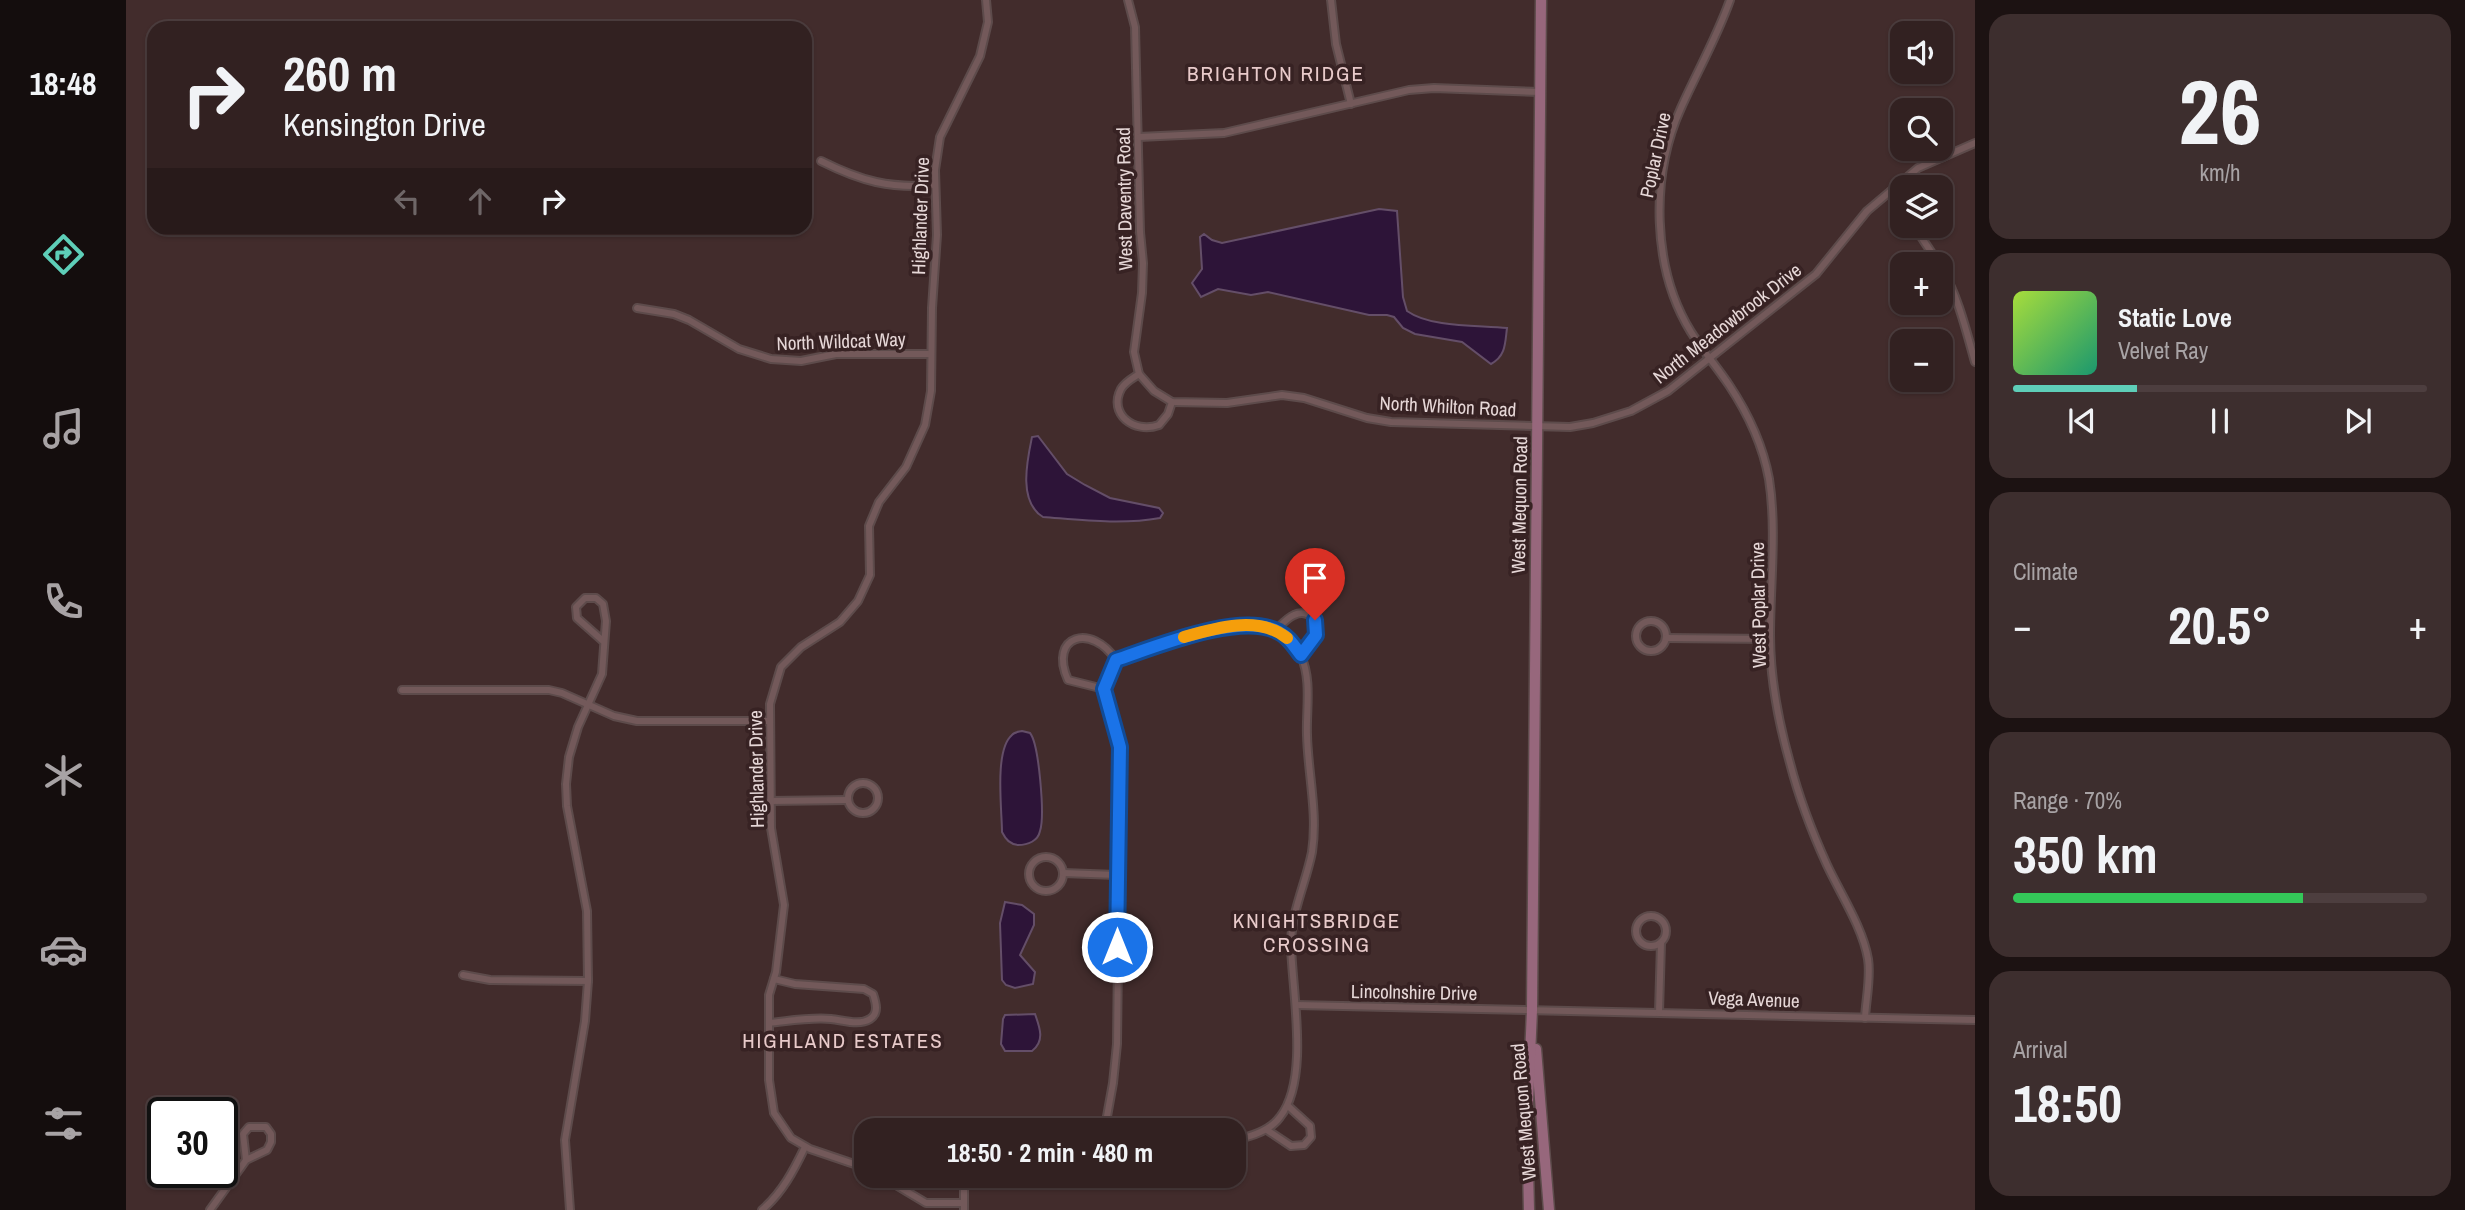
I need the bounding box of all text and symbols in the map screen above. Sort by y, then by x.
map controls [1890,21,1953,392]
button: sound [1890,21,1953,84]
text: 260 m [283,40,397,106]
icon: right [168,49,259,140]
text: 26 [2179,50,2262,172]
district label: BRIGHTON RIDGE [1187,59,1365,88]
text: 18:48 [29,62,97,105]
button: search [1890,98,1953,161]
text: Kensington Drive [283,103,486,146]
street label: Poplar Drive [1633,110,1677,200]
street label: West Daventry Road [1110,127,1138,271]
street label: Highlander Drive [905,157,935,275]
text: km/h [2200,157,2240,188]
button: layers [1890,175,1953,238]
icon: left [388,182,426,220]
icon: ahead [461,182,499,220]
icon: right [534,182,572,220]
icon: directions [39,230,88,279]
button: + [1890,252,1953,315]
street label: North Meadowbrook Drive [1647,257,1807,389]
text: Static Love [2118,300,2232,335]
street label: North Wildcat Way [776,326,906,356]
button: − [1890,329,1953,392]
text: Velvet Ray [2118,335,2208,366]
street label: North Whilton Road [1379,389,1517,423]
icon: previous [2063,402,2101,440]
icon: pause [2201,402,2239,440]
icon: next [2339,402,2377,440]
icon: music [39,404,88,453]
street label: West Mequon Road [1505,436,1533,574]
street label: West Poplar Drive [1744,542,1772,668]
pin [1285,548,1345,620]
text: Climate [2013,556,2078,587]
icon: arrive [1296,559,1334,597]
icon: phone [39,577,88,626]
text: 20.5° [2168,590,2272,660]
text: − [2013,600,2031,651]
text: + [2409,600,2427,651]
street label: Highlander Drive [742,710,770,828]
icon: climate [39,751,88,800]
text: Range · 70% [2013,785,2122,816]
text: 350 km [2013,819,2158,889]
district label: KNIGHTSBRIDGE CROSSING [1233,906,1401,959]
position arrow [1080,910,1154,984]
icon: car [39,925,88,974]
street label: Lincolnshire Drive [1351,978,1477,1006]
street label: Vega Avenue [1708,984,1800,1014]
district label: HIGHLAND ESTATES [742,1026,944,1055]
text: Arrival [2013,1034,2068,1065]
street label: West Mequon Road [1504,1042,1542,1182]
text: 18:50 [2013,1068,2122,1138]
speed limit sign: 30 [147,1097,238,1188]
icon: filters [39,1099,88,1148]
text: 18:50 · 2 min · 480 m [947,1135,1153,1170]

